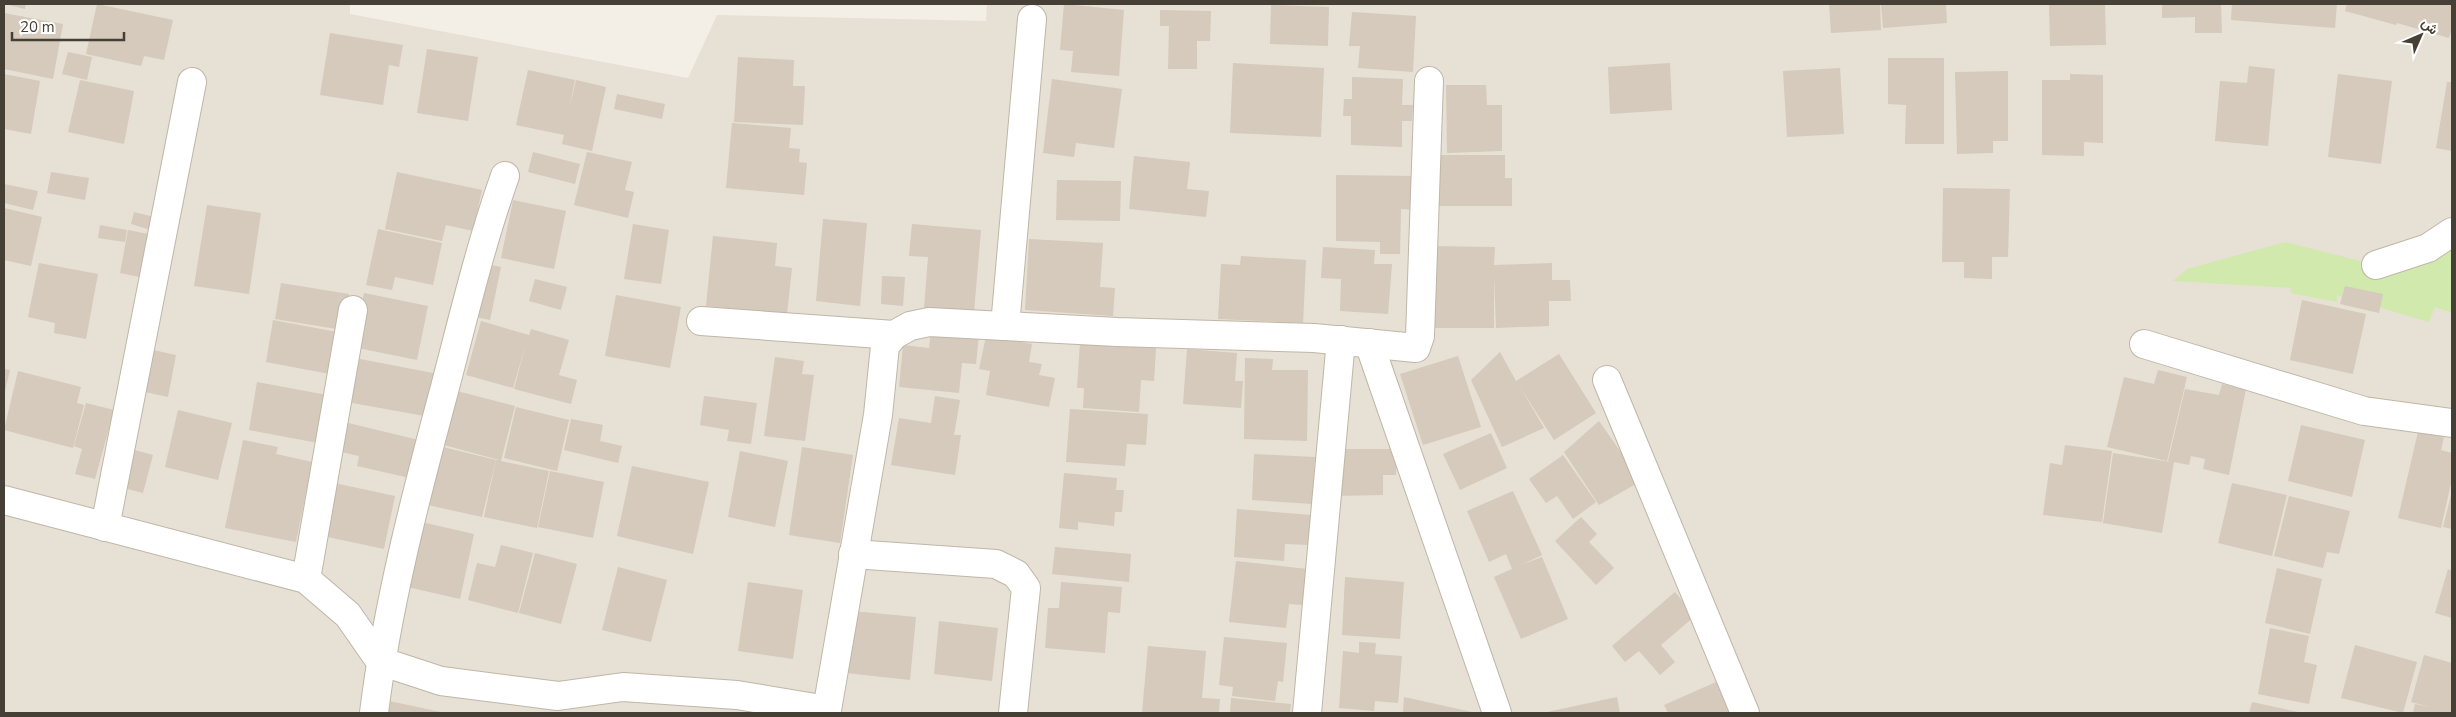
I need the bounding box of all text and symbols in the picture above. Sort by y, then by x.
scale bar [12,10,125,42]
north arrow [2396,10,2446,60]
text: ش [2417,13,2443,39]
text: 20 m [20,17,55,37]

